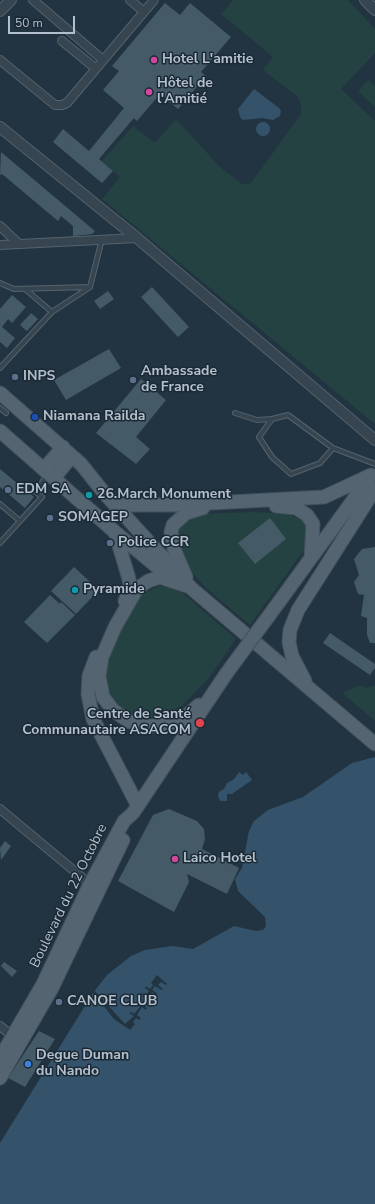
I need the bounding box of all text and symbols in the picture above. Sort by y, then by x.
scale bar [10,8,77,34]
text: 50 m [15,15,43,31]
place label: Hotel L'amitie [162,52,253,68]
marker: Hotel L'amitie [149,55,159,65]
place label: Hôtel de l'Amitié [157,76,213,108]
marker: Hôtel de l'Amitié [144,87,154,97]
place label: Ambassade de France [141,364,217,396]
place label: INPS [23,369,55,385]
marker: INPS [10,372,20,382]
marker: Ambassade de France [128,375,138,385]
place label: Niamana Railda [43,409,145,425]
marker: Niamana Railda [30,412,40,422]
place label: EDM SA [16,482,70,498]
marker: EDM SA [3,485,13,495]
place label: 26.March Monument [97,487,231,503]
marker: 26.March Monument [84,490,94,500]
place label: SOMAGEP [58,510,128,526]
marker: SOMAGEP [45,513,55,523]
place label: Police CCR [118,535,189,551]
marker: Police CCR [105,538,115,548]
place label: Pyramide [83,582,144,598]
marker: Pyramide [70,585,80,595]
place label: Centre de Santé Communautaire ASACOM [22,707,191,740]
marker: Centre de Santé Communautaire ASACOM [194,717,206,729]
street label: Boulevard du 22 Octobre [27,821,111,971]
place label: Laico Hotel [183,851,257,867]
marker: Laico Hotel [170,854,180,864]
place label: CANOE CLUB [67,994,157,1010]
marker: CANOE CLUB [54,997,64,1007]
place label: Degue Duman du Nando [36,1048,129,1080]
marker: Degue Duman du Nando [23,1059,33,1069]

